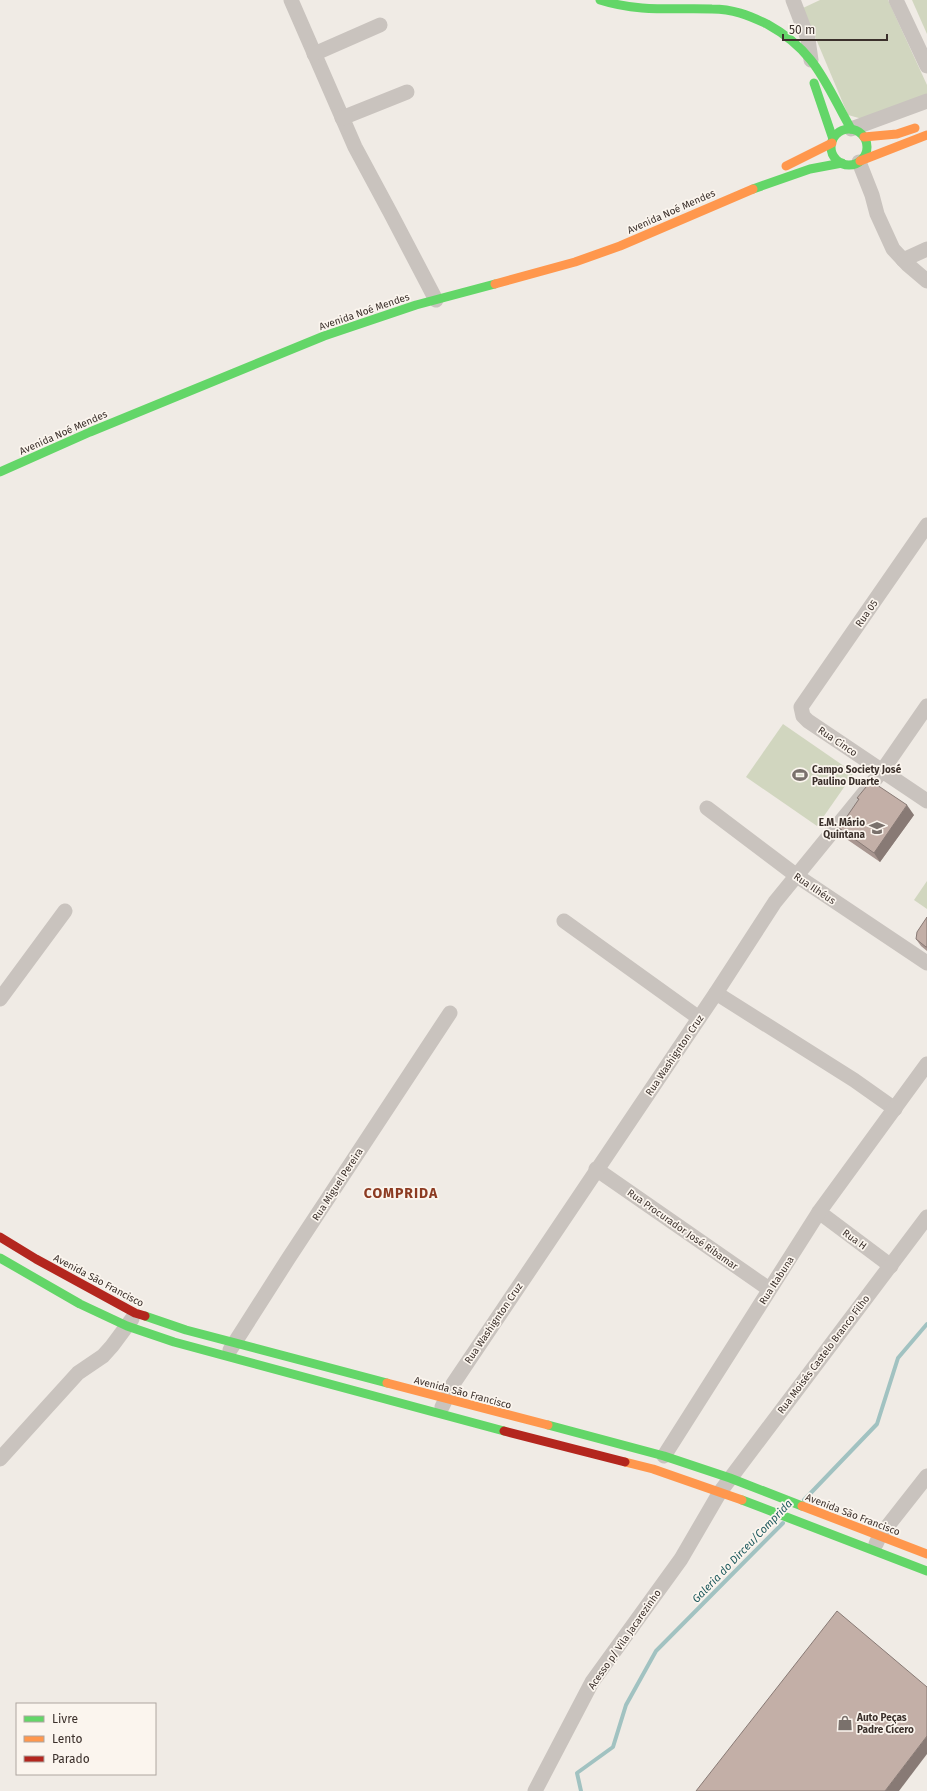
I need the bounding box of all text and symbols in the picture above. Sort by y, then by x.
scale bar [783,16,887,42]
text: 50 m [789,23,815,37]
street label: Avenida Noé Mendes [626,187,717,237]
street label: Avenida Noé Mendes [318,291,411,333]
street label: Avenida Noé Mendes [18,408,109,458]
street label: Rua 05 [853,598,880,630]
street label: Rua Cinco [816,724,859,759]
place label: Campo Society José Paulino Duarte [812,763,902,788]
sports icon: Campo Society José Paulino Duarte [791,766,809,784]
place label: E.M. Mário Quintana [819,816,866,841]
school or university icon: E.M. Mário Quintana [868,819,886,837]
street label: Rua Ilhéus [791,871,838,907]
street label: Rua Washignton Cruz [643,1012,707,1098]
street label: Rua Miguel Pereira [310,1146,366,1223]
district label: COMPRIDA [364,1185,438,1202]
street label: Rua Procurador José Ribamar [625,1187,740,1273]
street label: Rua H [840,1227,869,1253]
street label: Avenida São Francisco [51,1252,146,1310]
street label: Rua Itabuna [757,1254,797,1307]
street label: Rua Washignton Cruz [462,1280,526,1366]
street label: Rua Moisés Castelo Branco Filho [775,1293,872,1416]
street label: Avenida São Francisco [413,1374,513,1412]
street label: Avenida São Francisco [804,1491,902,1539]
water label: Galeria do Dirceu/Comprida [690,1497,795,1606]
street label: Acesso p/ Vila Jacarezinho [586,1587,664,1692]
legend [16,1703,156,1775]
text: Livre [52,1712,78,1726]
place label: Auto Peças Padre Cícero [856,1712,914,1736]
shop icon: Auto Peças Padre Cícero [836,1714,854,1732]
text: Lento [52,1732,82,1746]
text: Parado [52,1752,90,1766]

